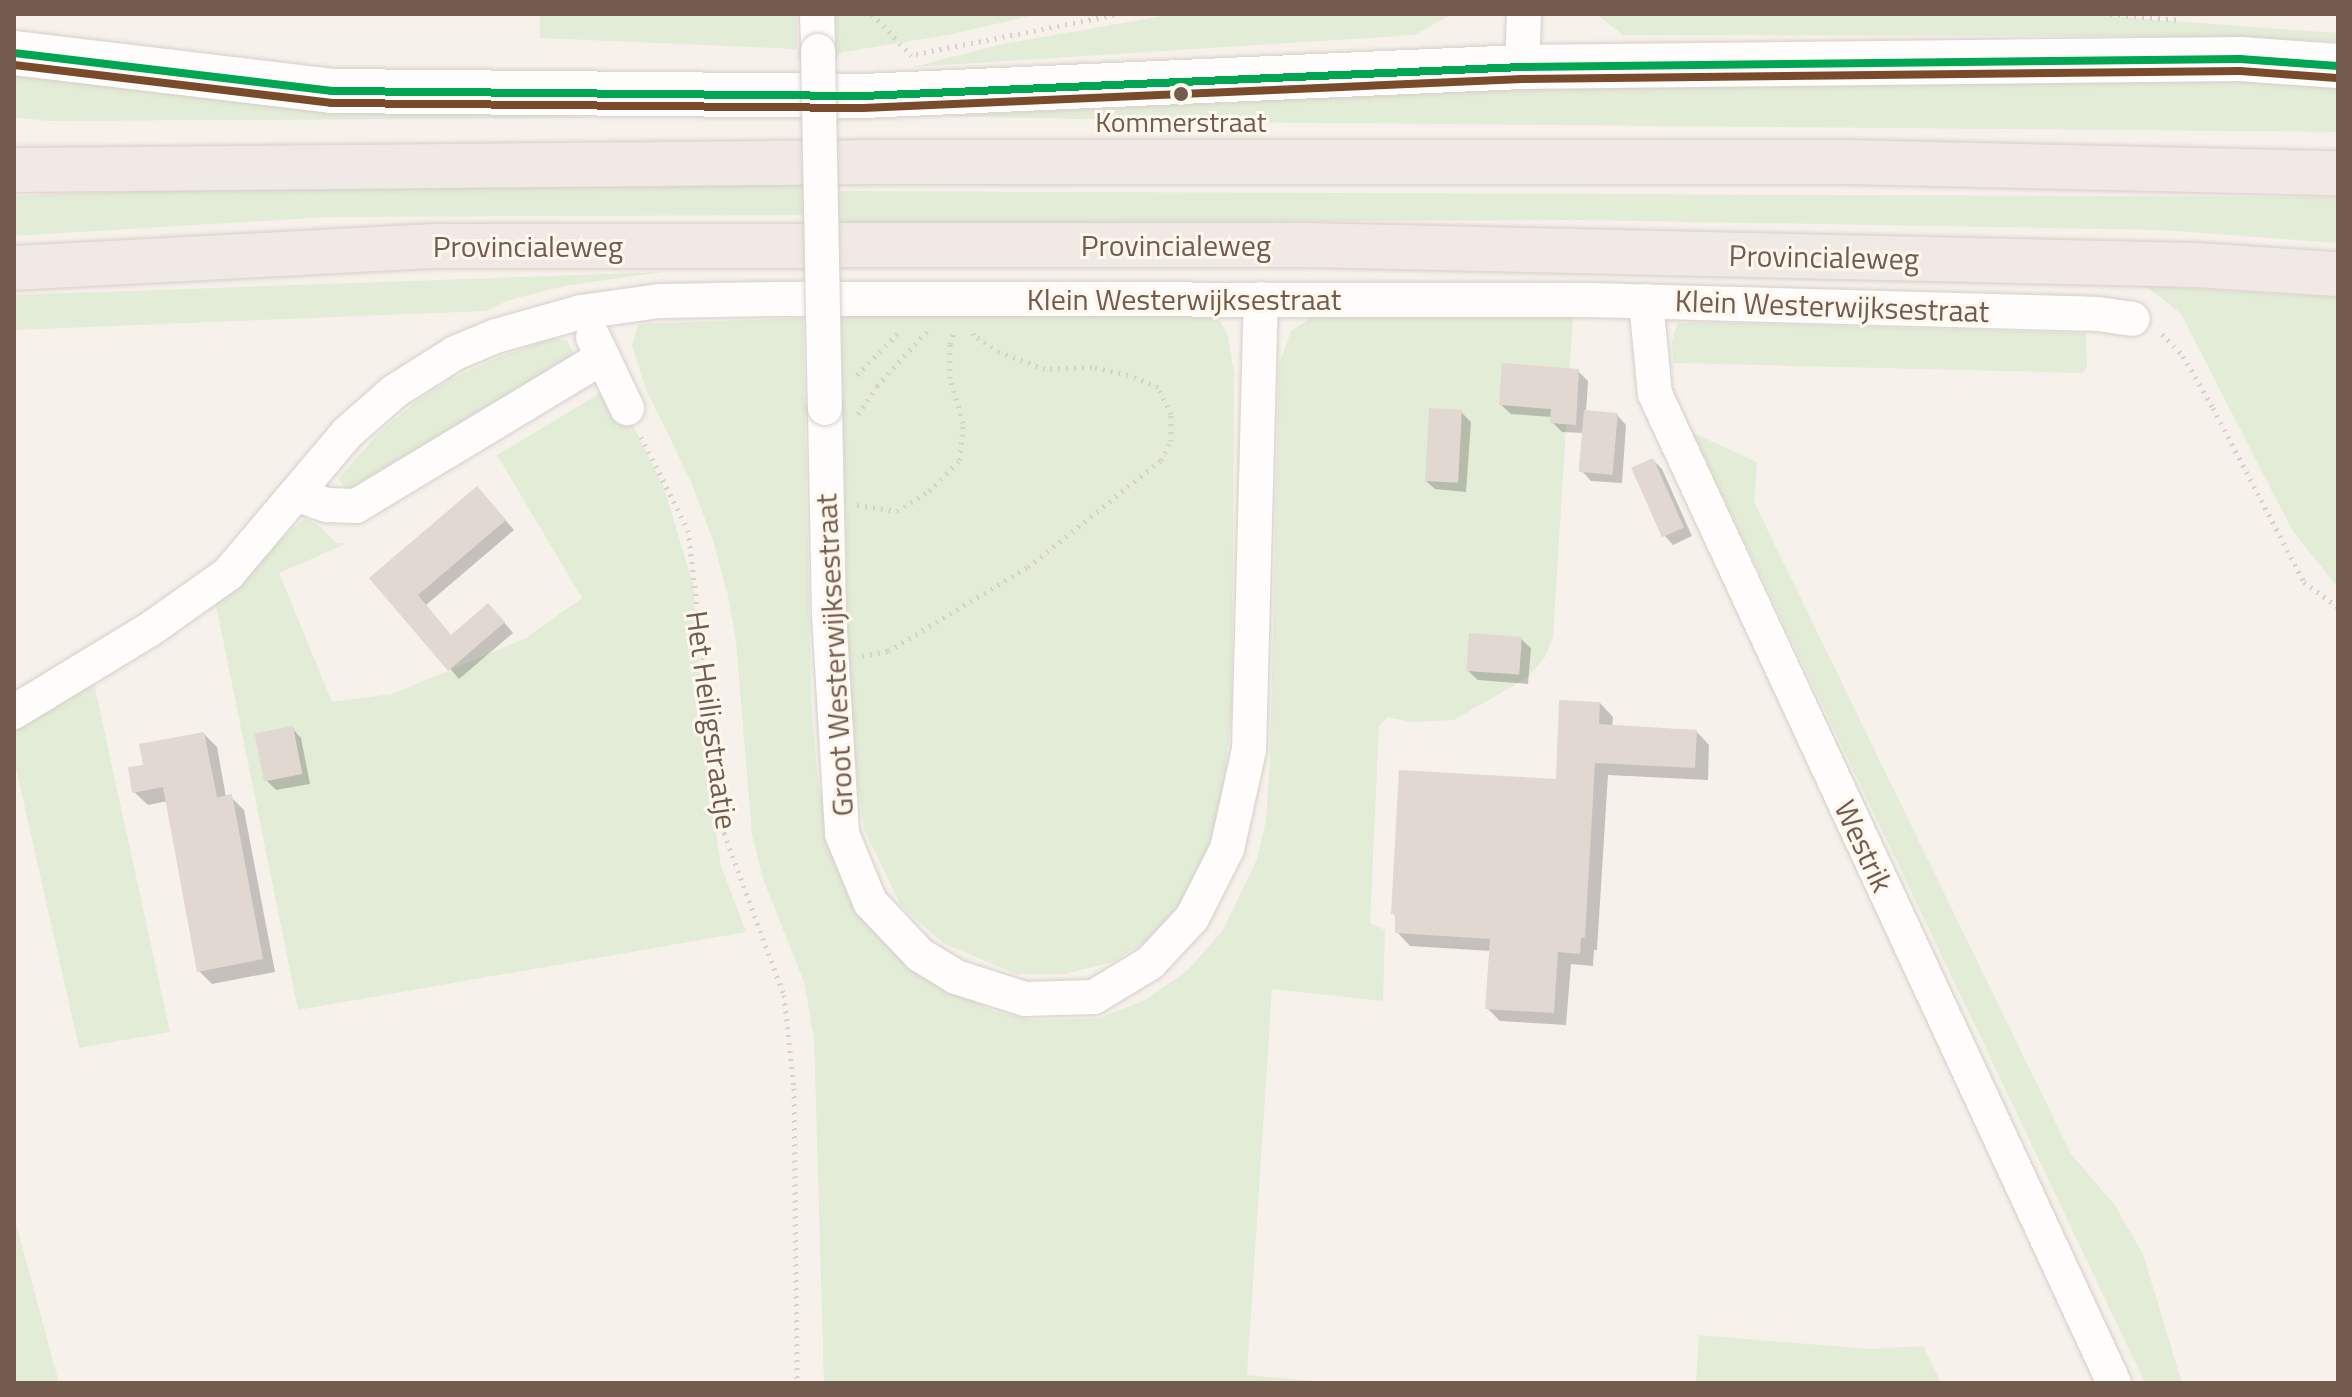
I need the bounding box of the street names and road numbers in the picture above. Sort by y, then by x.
street label: Provincialeweg [1081,227,1271,263]
street label: Provincialeweg [433,228,623,264]
street label: Provincialeweg [1728,237,1920,277]
street label: Klein Westerwijksestraat [1027,281,1341,317]
street label: Klein Westerwijksestraat [1674,283,1990,329]
street label: Groot Westerwijksestraat [808,493,860,817]
street label: Het Heiligstraatje [679,608,745,832]
street label: Westrik [1827,794,1901,898]

